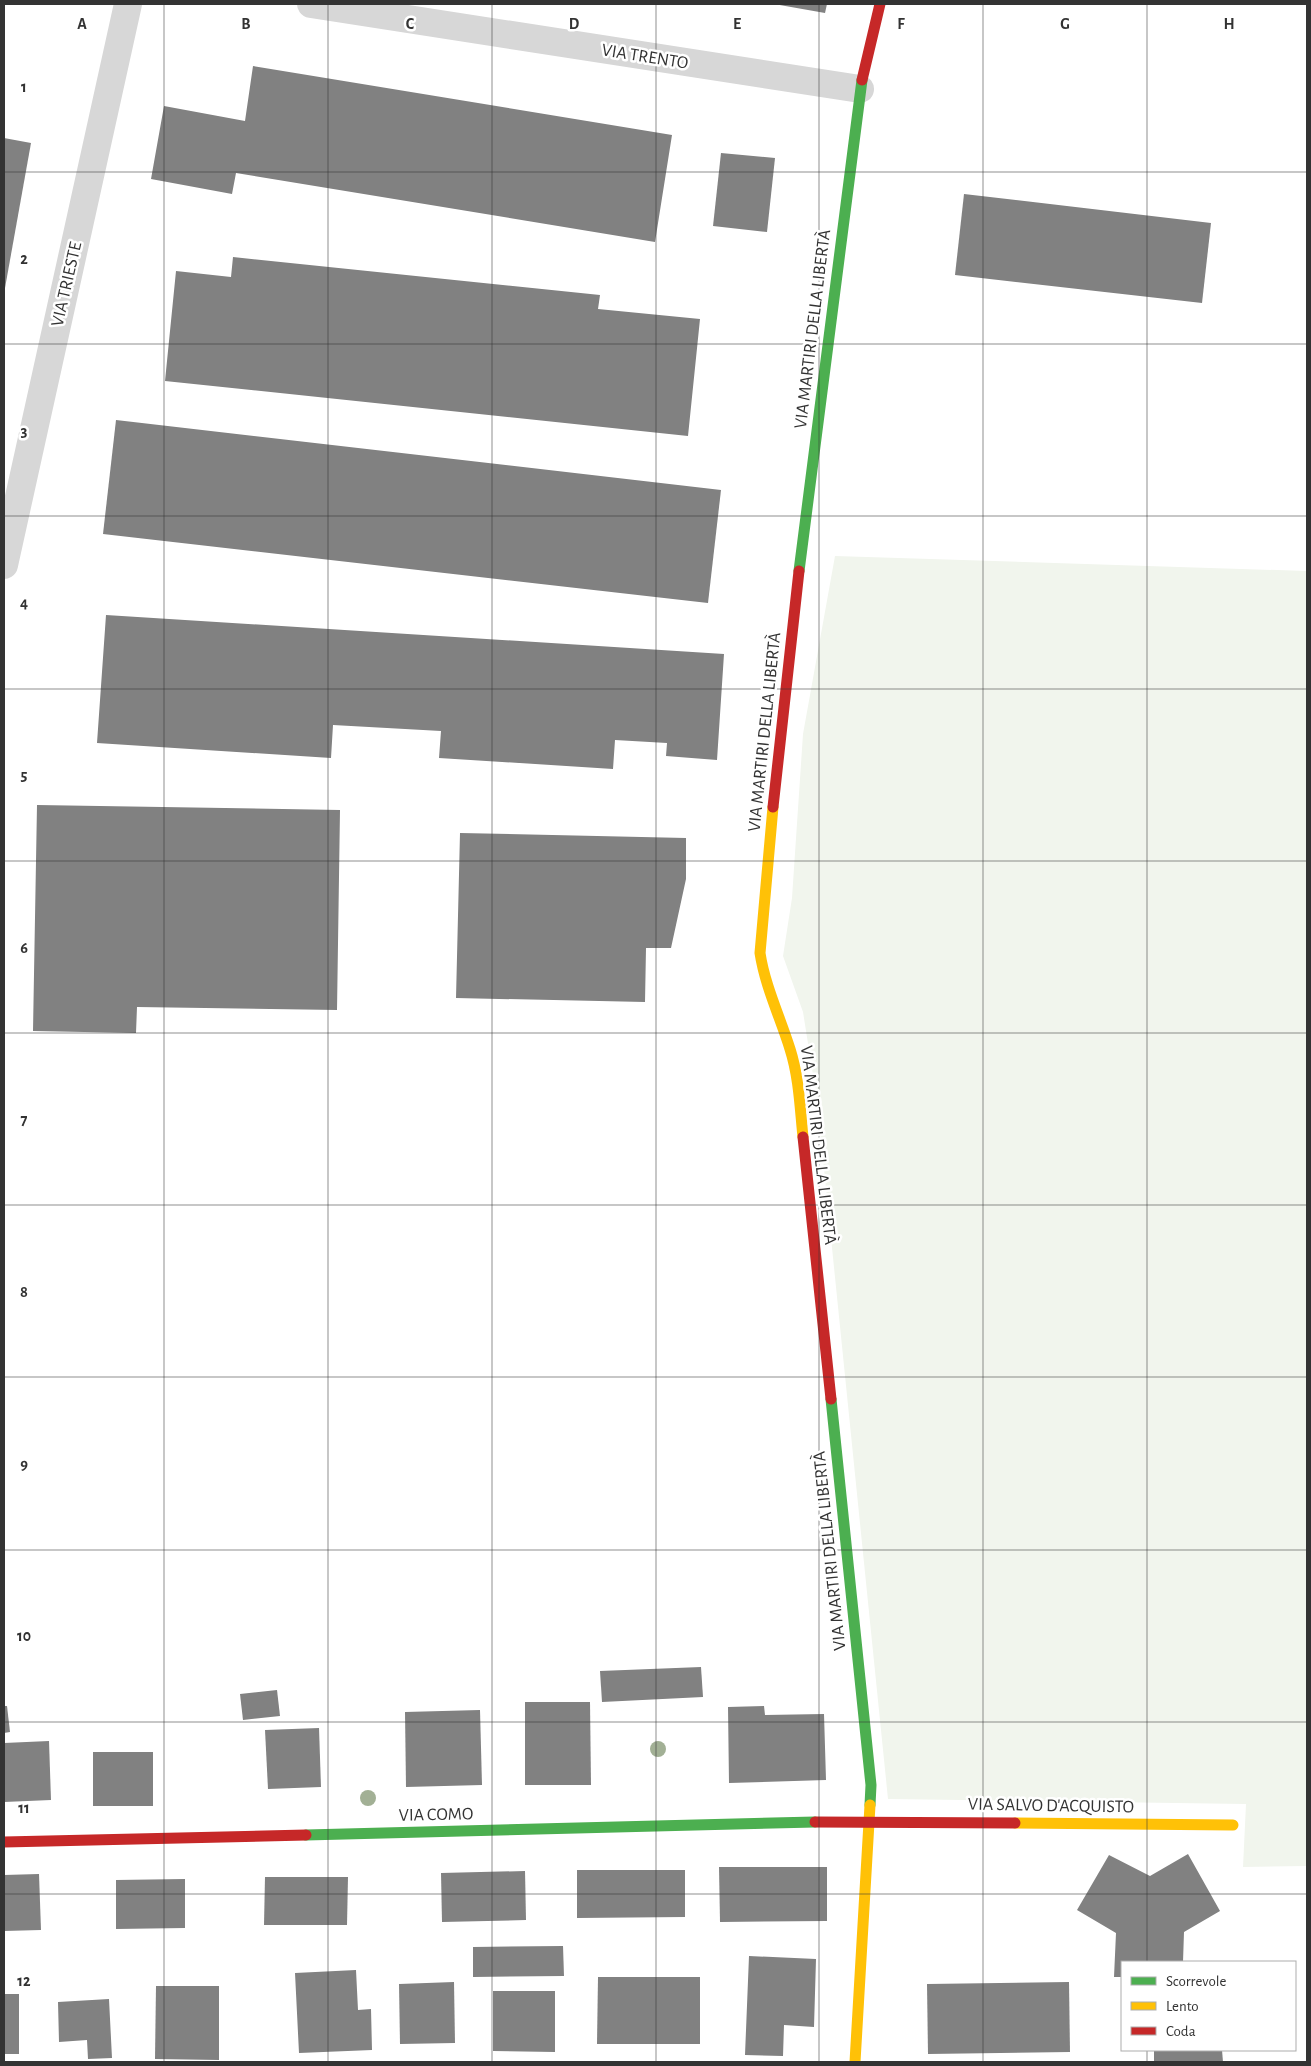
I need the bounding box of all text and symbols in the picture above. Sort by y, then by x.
text: A [77,16,87,32]
text: B [241,16,251,32]
text: C [406,16,415,32]
text: D [569,16,580,32]
text: E [733,16,741,32]
text: F [897,16,905,32]
text: G [1060,16,1070,32]
text: H [1223,16,1235,32]
street label: VIA TRENTO [600,41,689,73]
text: 1 [21,79,27,95]
street label: VIA MARTIRI DELLA LIBERTÀ [789,228,834,430]
street label: VIA TRIESTE [48,240,86,328]
text: 2 [20,251,28,267]
text: 3 [21,423,28,439]
text: 4 [20,595,28,611]
street label: VIA MARTIRI DELLA LIBERTÀ [743,631,784,833]
text: 5 [21,767,28,783]
text: 6 [20,940,28,956]
street label: VIA MARTIRI DELLA LIBERTÀ [797,1044,842,1246]
text: 7 [21,1112,28,1128]
text: 8 [20,1284,28,1300]
street label: VIA MARTIRI DELLA LIBERTÀ [808,1450,849,1652]
text: 9 [20,1456,28,1472]
text: 10 [17,1628,31,1644]
street label: VIA SALVO D'ACQUISTO [968,1796,1134,1816]
text: 11 [18,1800,30,1816]
street label: VIA COMO [398,1805,474,1825]
legend [1121,1961,1296,2051]
text: 12 [17,1973,31,1989]
text: Scorrevole [1166,1974,1227,1989]
text: Lento [1166,1999,1199,2014]
text: Coda [1166,2024,1196,2039]

